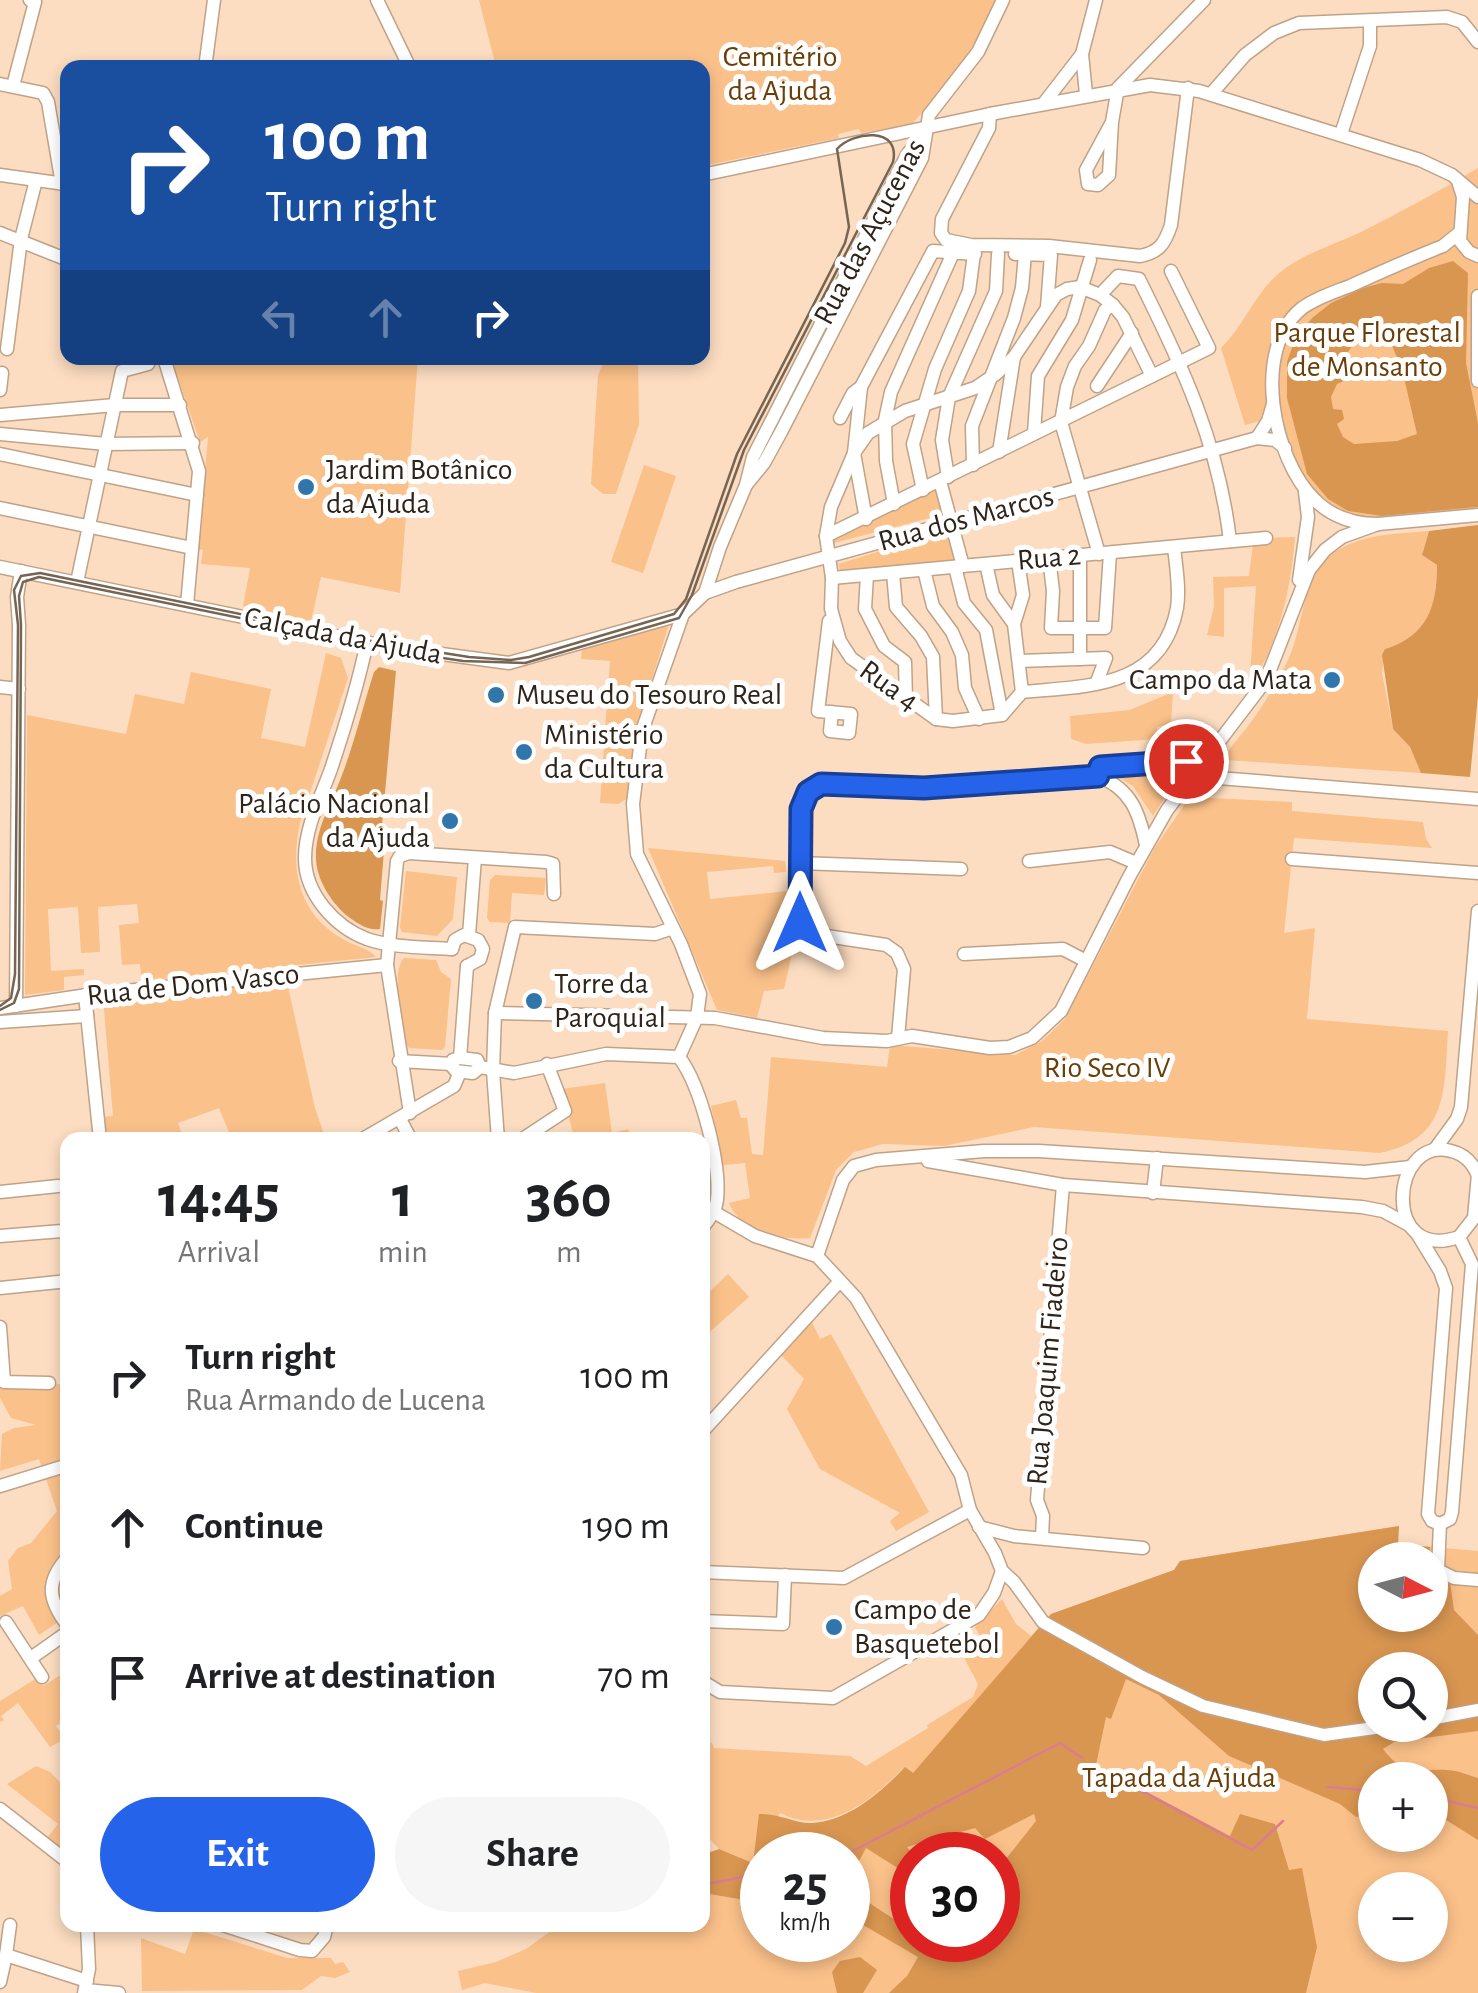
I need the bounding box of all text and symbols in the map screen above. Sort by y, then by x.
park label: Cemitério da Ajuda [723,42,837,106]
icon: right [100,100,230,230]
text: 100 m [265,103,430,173]
street label: Rua das Açucenas [809,134,931,330]
text: Turn right [265,185,437,230]
icon: left [253,290,308,345]
icon: ahead [358,290,413,345]
icon: right [463,290,518,345]
park label: Parque Florestal de Monsanto [1273,318,1461,382]
place label: Jardim Botânico da Ajuda [326,455,512,519]
marker: Jardim Botânico da Ajuda [295,476,317,498]
street label: Rua dos Marcos [875,481,1057,557]
street label: Rua 2 [1016,540,1082,576]
street label: Calçada da Ajuda [242,602,444,670]
street label: Rua 4 [854,655,924,717]
place label: Campo da Mata [1129,665,1312,695]
marker: Campo da Mata [1321,669,1343,691]
place label: Museu do Tesouro Real [516,680,782,710]
marker: Museu do Tesouro Real [485,684,507,706]
pin [1144,719,1229,804]
place label: Ministério da Cultura [544,720,664,784]
icon: arrive [1159,734,1214,789]
marker: Ministério da Cultura [513,741,535,763]
place label: Palácio Nacional da Ajuda [238,789,430,853]
marker: Palácio Nacional da Ajuda [439,810,461,832]
position arrow [748,871,852,975]
street label: Rua de Dom Vasco [85,959,301,1011]
place label: Torre da Paroquial [554,969,666,1033]
marker: Torre da Paroquial [523,990,545,1012]
park label: Rio Seco IV [1044,1053,1170,1083]
text: 14:45 [158,1168,280,1228]
text: 1 [392,1168,414,1228]
text: 360 [526,1168,612,1228]
street label: Rua Joaquim Fiadeiro [1022,1235,1074,1487]
text: Arrival [178,1236,260,1268]
text: min [378,1236,428,1268]
text: m [556,1236,582,1268]
text: Turn right [185,1339,335,1377]
icon: right [100,1350,155,1405]
text: 100 m [580,1358,670,1396]
text: Rua Armando de Lucena [185,1384,486,1416]
icon: ahead [100,1500,155,1555]
text: Continue [185,1508,323,1546]
text: 190 m [582,1508,670,1546]
north arrow [1358,1542,1448,1632]
map controls [1358,1542,1448,1962]
place label: Campo de Basquetebol [854,1595,1000,1659]
marker: Campo de Basquetebol [823,1616,845,1638]
icon: arrive [100,1650,155,1705]
button: search [1358,1652,1448,1742]
text: Arrive at destination [185,1658,496,1696]
text: 70 m [597,1658,670,1696]
button: + [1358,1762,1448,1852]
park label: Tapada da Ajuda [1082,1763,1276,1793]
button: Exit [100,1797,375,1912]
button: Share [395,1797,670,1912]
speed limit sign: 30 [890,1832,1020,1962]
text: 25 [782,1860,828,1910]
button: − [1358,1872,1448,1962]
text: km/h [779,1910,831,1935]

